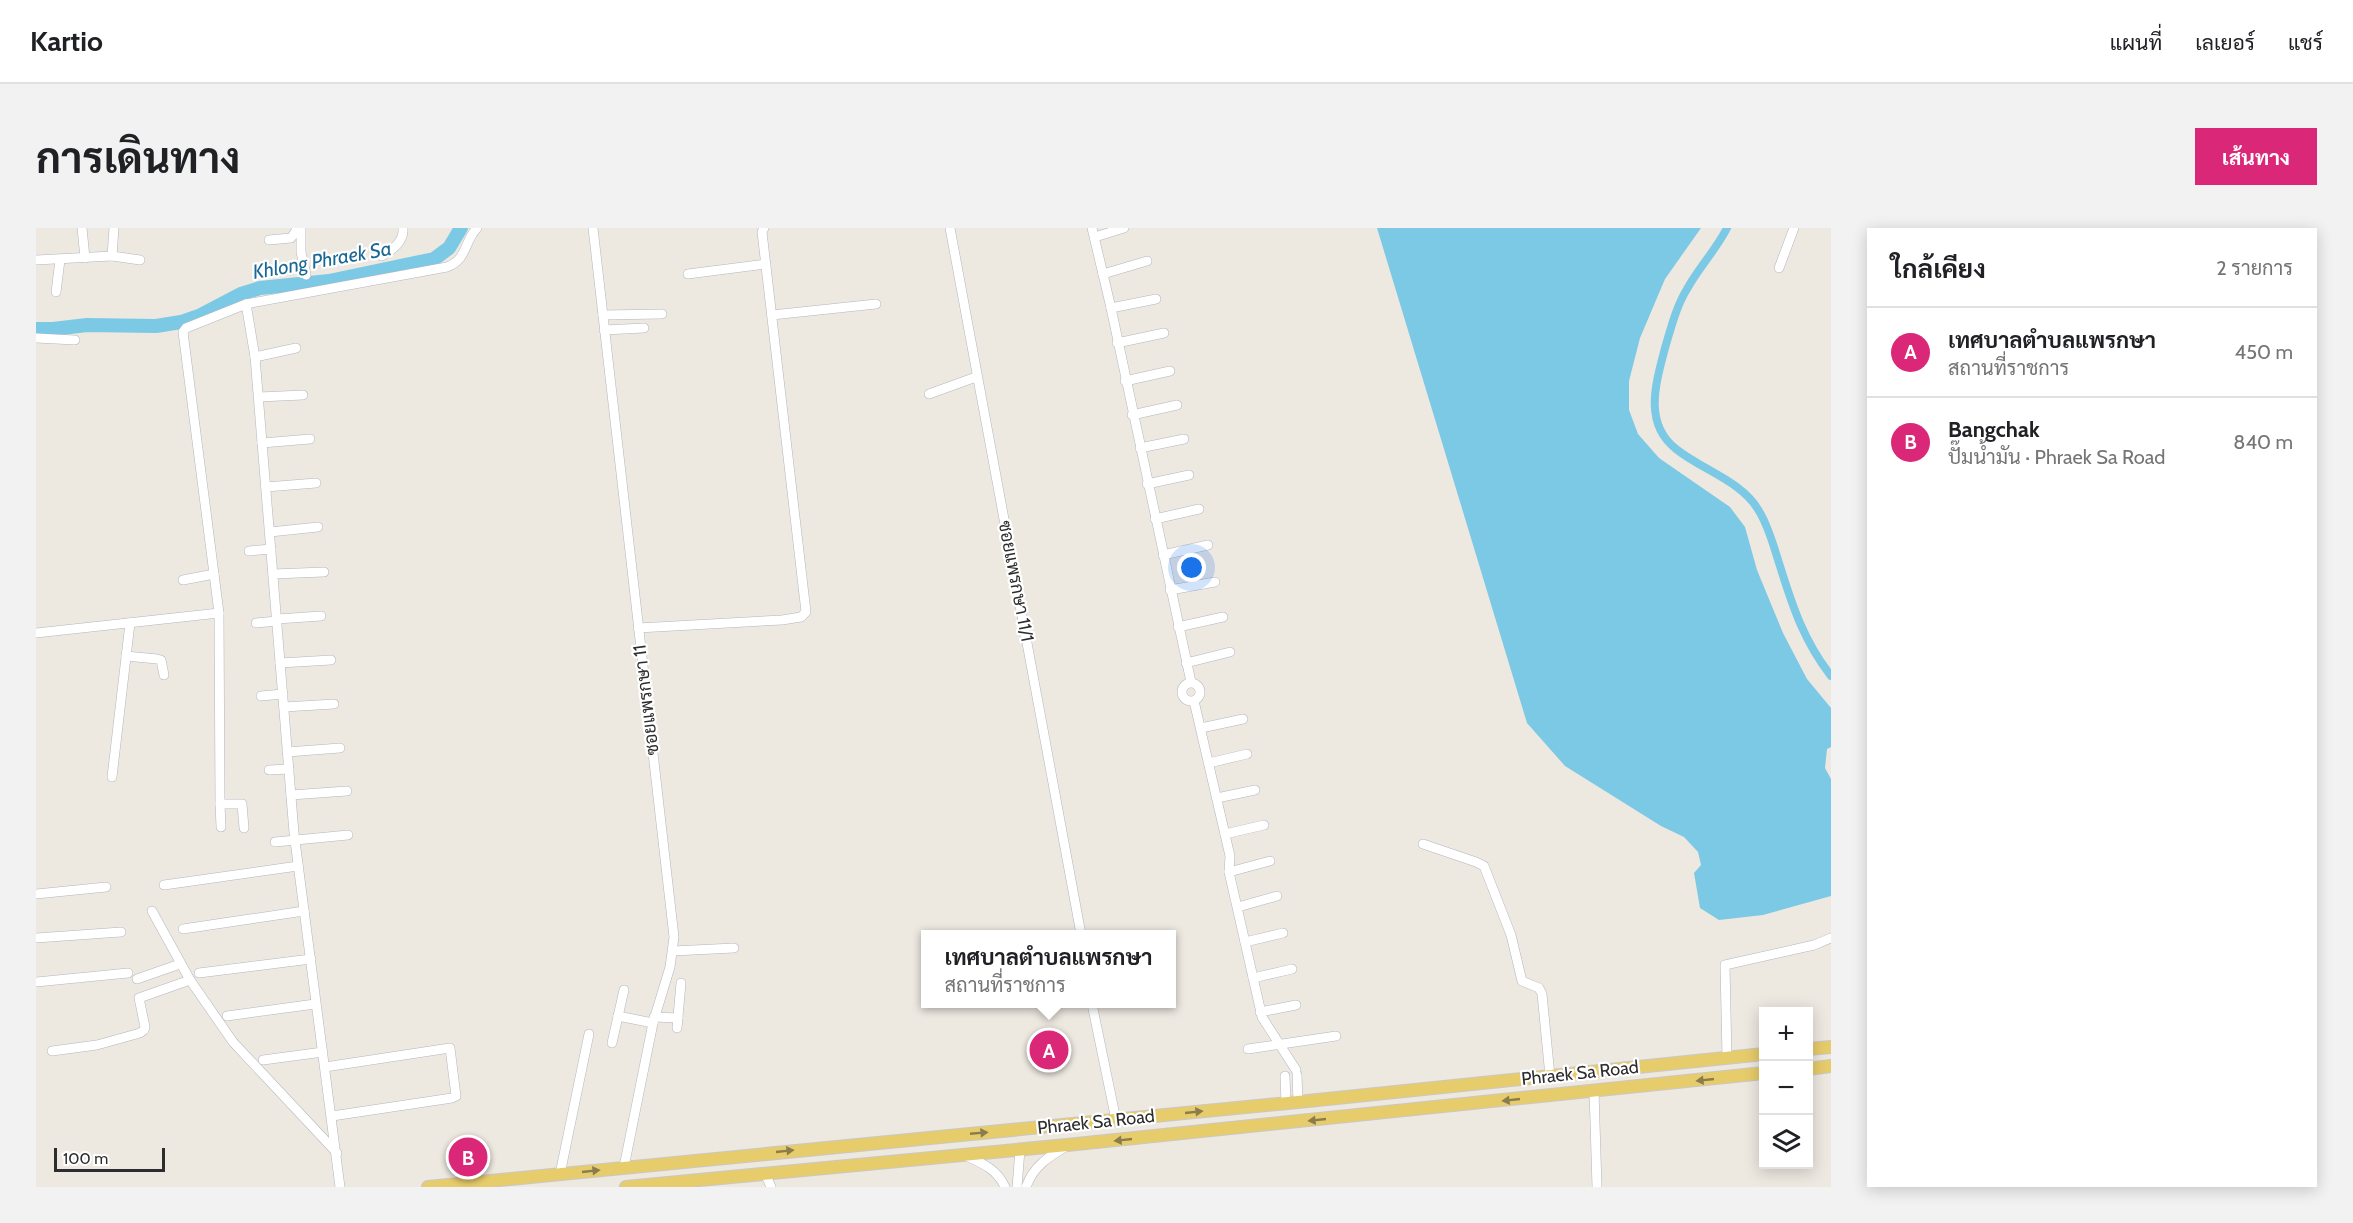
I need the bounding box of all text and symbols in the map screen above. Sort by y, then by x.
text: Kartio [30,24,103,58]
text: แผนที่ [2110,30,2162,55]
text: เลเยอร์ [2195,30,2255,55]
text: แชร์ [2288,30,2323,55]
button: เส้นทาง [2195,128,2317,185]
text: การเดินทาง [36,132,240,184]
water label: Khlong Phraek Sa [251,236,393,284]
text: ใกล้เคียง [1891,253,1986,285]
text: 2 รายการ [2216,256,2293,280]
text: เทศบาลตำบลแพรกษา [1948,327,2156,354]
text: A [1904,340,1917,364]
text: 450 m [2235,340,2293,364]
text: สถานที่ราชการ [1948,356,2069,380]
text: Bangchak [1948,416,2040,443]
text: B [1904,430,1917,454]
text: 840 m [2233,430,2293,454]
text: ปั๊มน้ำมัน · Phraek Sa Road [1948,445,2165,469]
street label: ซอยแพรกษา 11/1 [993,519,1039,643]
your location [1177,553,1206,582]
street label: ซอยแพรกษา 11 [628,644,664,756]
popup [921,930,1176,1008]
text: เทศบาลตำบลแพรกษา [944,944,1153,971]
text: สถานที่ราชการ [944,973,1066,997]
map controls [1759,1007,1813,1169]
button: + [1759,1007,1813,1061]
pin: A [1030,1028,1068,1072]
street label: Phraek Sa Road [1520,1056,1640,1090]
button: − [1759,1061,1813,1115]
one-way arrow [1696,1075,1715,1085]
one-way arrow [1502,1095,1521,1105]
street label: Phraek Sa Road [1036,1105,1156,1139]
one-way arrow [1185,1107,1204,1117]
one-way arrow [1308,1115,1327,1125]
button: layers [1759,1115,1813,1169]
one-way arrow [970,1128,989,1138]
pin: B [448,1134,488,1180]
one-way arrow [1114,1135,1133,1145]
scale bar [54,1145,165,1172]
one-way arrow [776,1147,795,1156]
text: 100 m [63,1149,108,1168]
one-way arrow [582,1166,601,1176]

